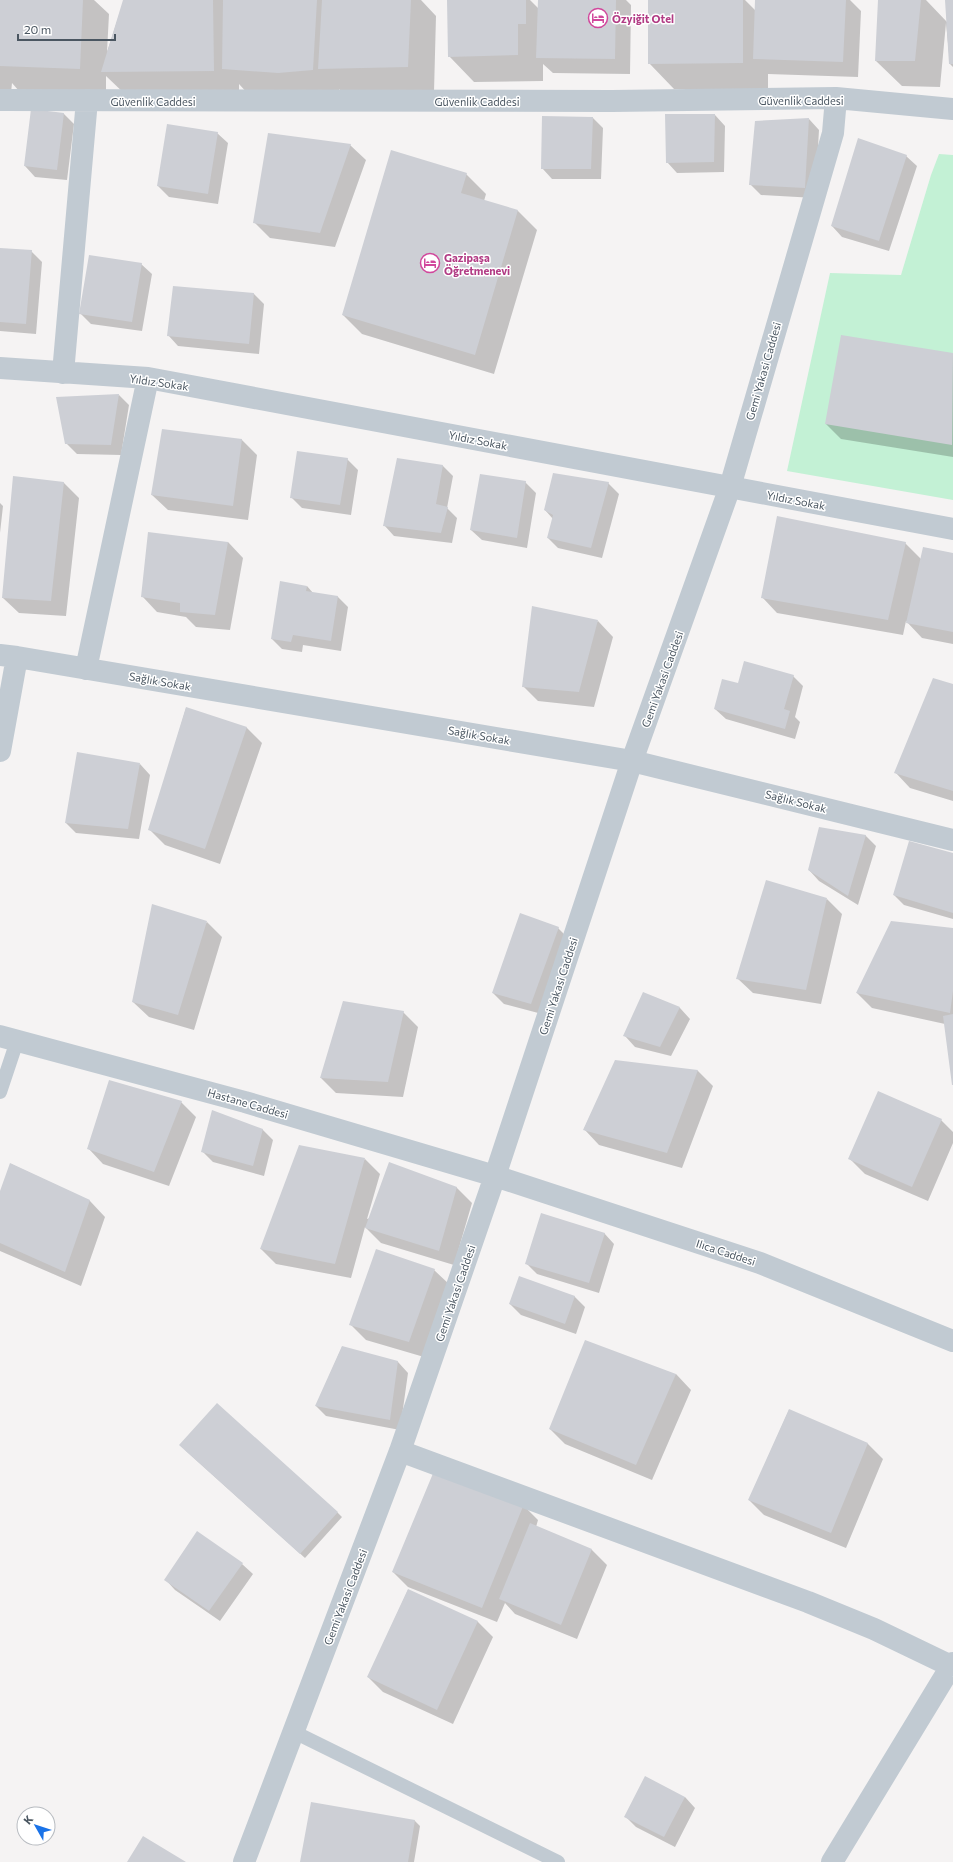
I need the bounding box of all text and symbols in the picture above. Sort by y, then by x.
hotel icon: Özyiğit Otel [587,7,609,29]
place label: Özyiğit Otel [612,12,674,25]
scale bar [18,16,115,42]
text: 20 m [24,22,51,36]
street label: Güvenlik Caddesi [758,94,844,107]
street label: Güvenlik Caddesi [110,95,196,108]
street label: Güvenlik Caddesi [434,95,520,108]
place label: Gazipaşa Öğretmenevi [444,251,510,277]
hotel icon: Gazipaşa Öğretmenevi [419,252,441,274]
street label: Gemi Yakasi Caddesi [743,320,783,422]
street label: Yıldız Sokak [129,371,189,393]
street label: Yıldız Sokak [448,428,509,452]
street label: Yıldız Sokak [766,488,827,512]
street label: Gemi Yakasi Caddesi [639,629,686,729]
street label: Sağlık Sokak [128,669,192,693]
street label: Sağlık Sokak [447,723,511,747]
street label: Sağlık Sokak [764,787,828,815]
street label: Gemi Yakasi Caddesi [536,936,580,1036]
street label: Hastane Caddesi [206,1085,290,1121]
street label: Ilıca Caddesi [695,1236,757,1268]
street label: Gemi Yakasi Caddesi [432,1243,478,1343]
street label: Gemi Yakasi Caddesi [321,1547,369,1647]
north arrow [16,1806,56,1846]
text: K [20,1812,36,1826]

